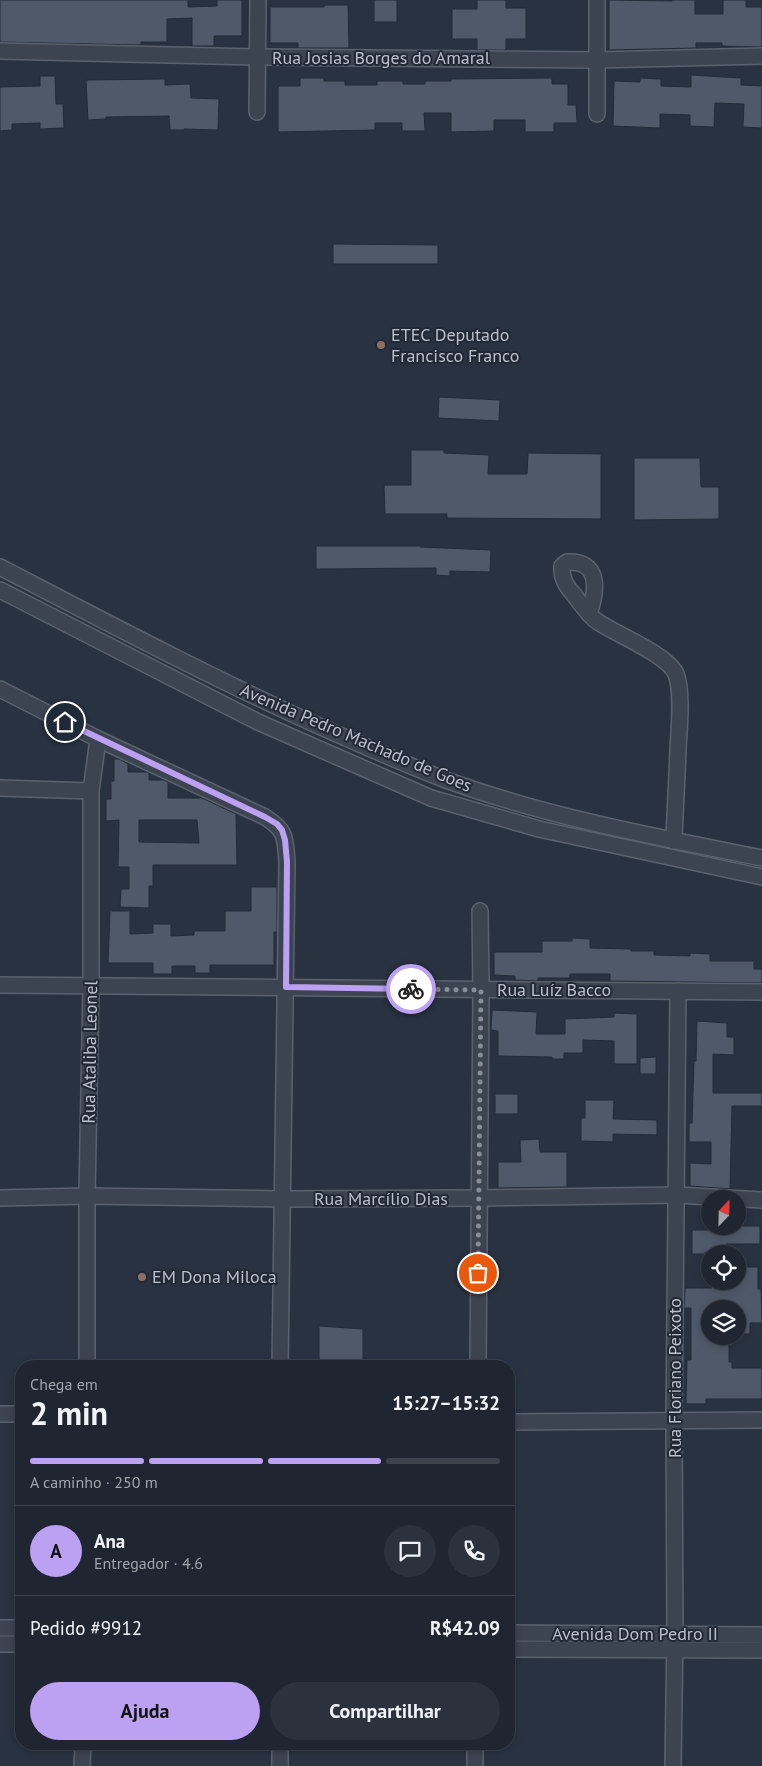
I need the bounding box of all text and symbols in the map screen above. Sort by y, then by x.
street label: Rua Josias Borges do Amaral [272,46,491,69]
place label: ETEC Deputado Francisco Franco [391,323,519,367]
marker: ETEC Deputado Francisco Franco [375,339,387,351]
street label: Avenida Pedro Machado de Goes [237,678,476,797]
pin [44,701,86,743]
icon: home [51,708,79,736]
courier [386,964,436,1014]
icon: bike [397,975,425,1003]
street label: Rua Luíz Bacco [497,978,611,1001]
street label: Rua Ataliba Leonel [77,979,102,1124]
street label: Rua Marcílio Dias [314,1187,448,1210]
north arrow [701,1190,746,1235]
map controls [701,1190,746,1345]
button: locate [701,1245,746,1290]
pin [457,1252,499,1294]
icon: bag [464,1259,492,1287]
place label: EM Dona Miloca [152,1265,277,1288]
marker: EM Dona Miloca [136,1271,148,1283]
street label: Rua Floriano Peixoto [663,1298,686,1458]
button: layers [701,1300,746,1345]
text: Chega em [30,1374,98,1394]
text: 15:27–15:32 [392,1391,500,1415]
text: 2 min [30,1392,108,1434]
text: A caminho · 250 m [30,1472,158,1492]
button: chat [384,1525,436,1577]
button: phone [448,1525,500,1577]
text: Ana [94,1529,125,1553]
text: A [50,1539,62,1563]
text: Entregador · 4.6 [94,1553,203,1573]
text: Pedido #9912 [30,1616,142,1640]
text: R$42.09 [430,1616,500,1640]
street label: Avenida Dom Pedro II [552,1622,718,1645]
button: Ajuda [30,1682,260,1740]
button: Compartilhar [270,1682,500,1740]

